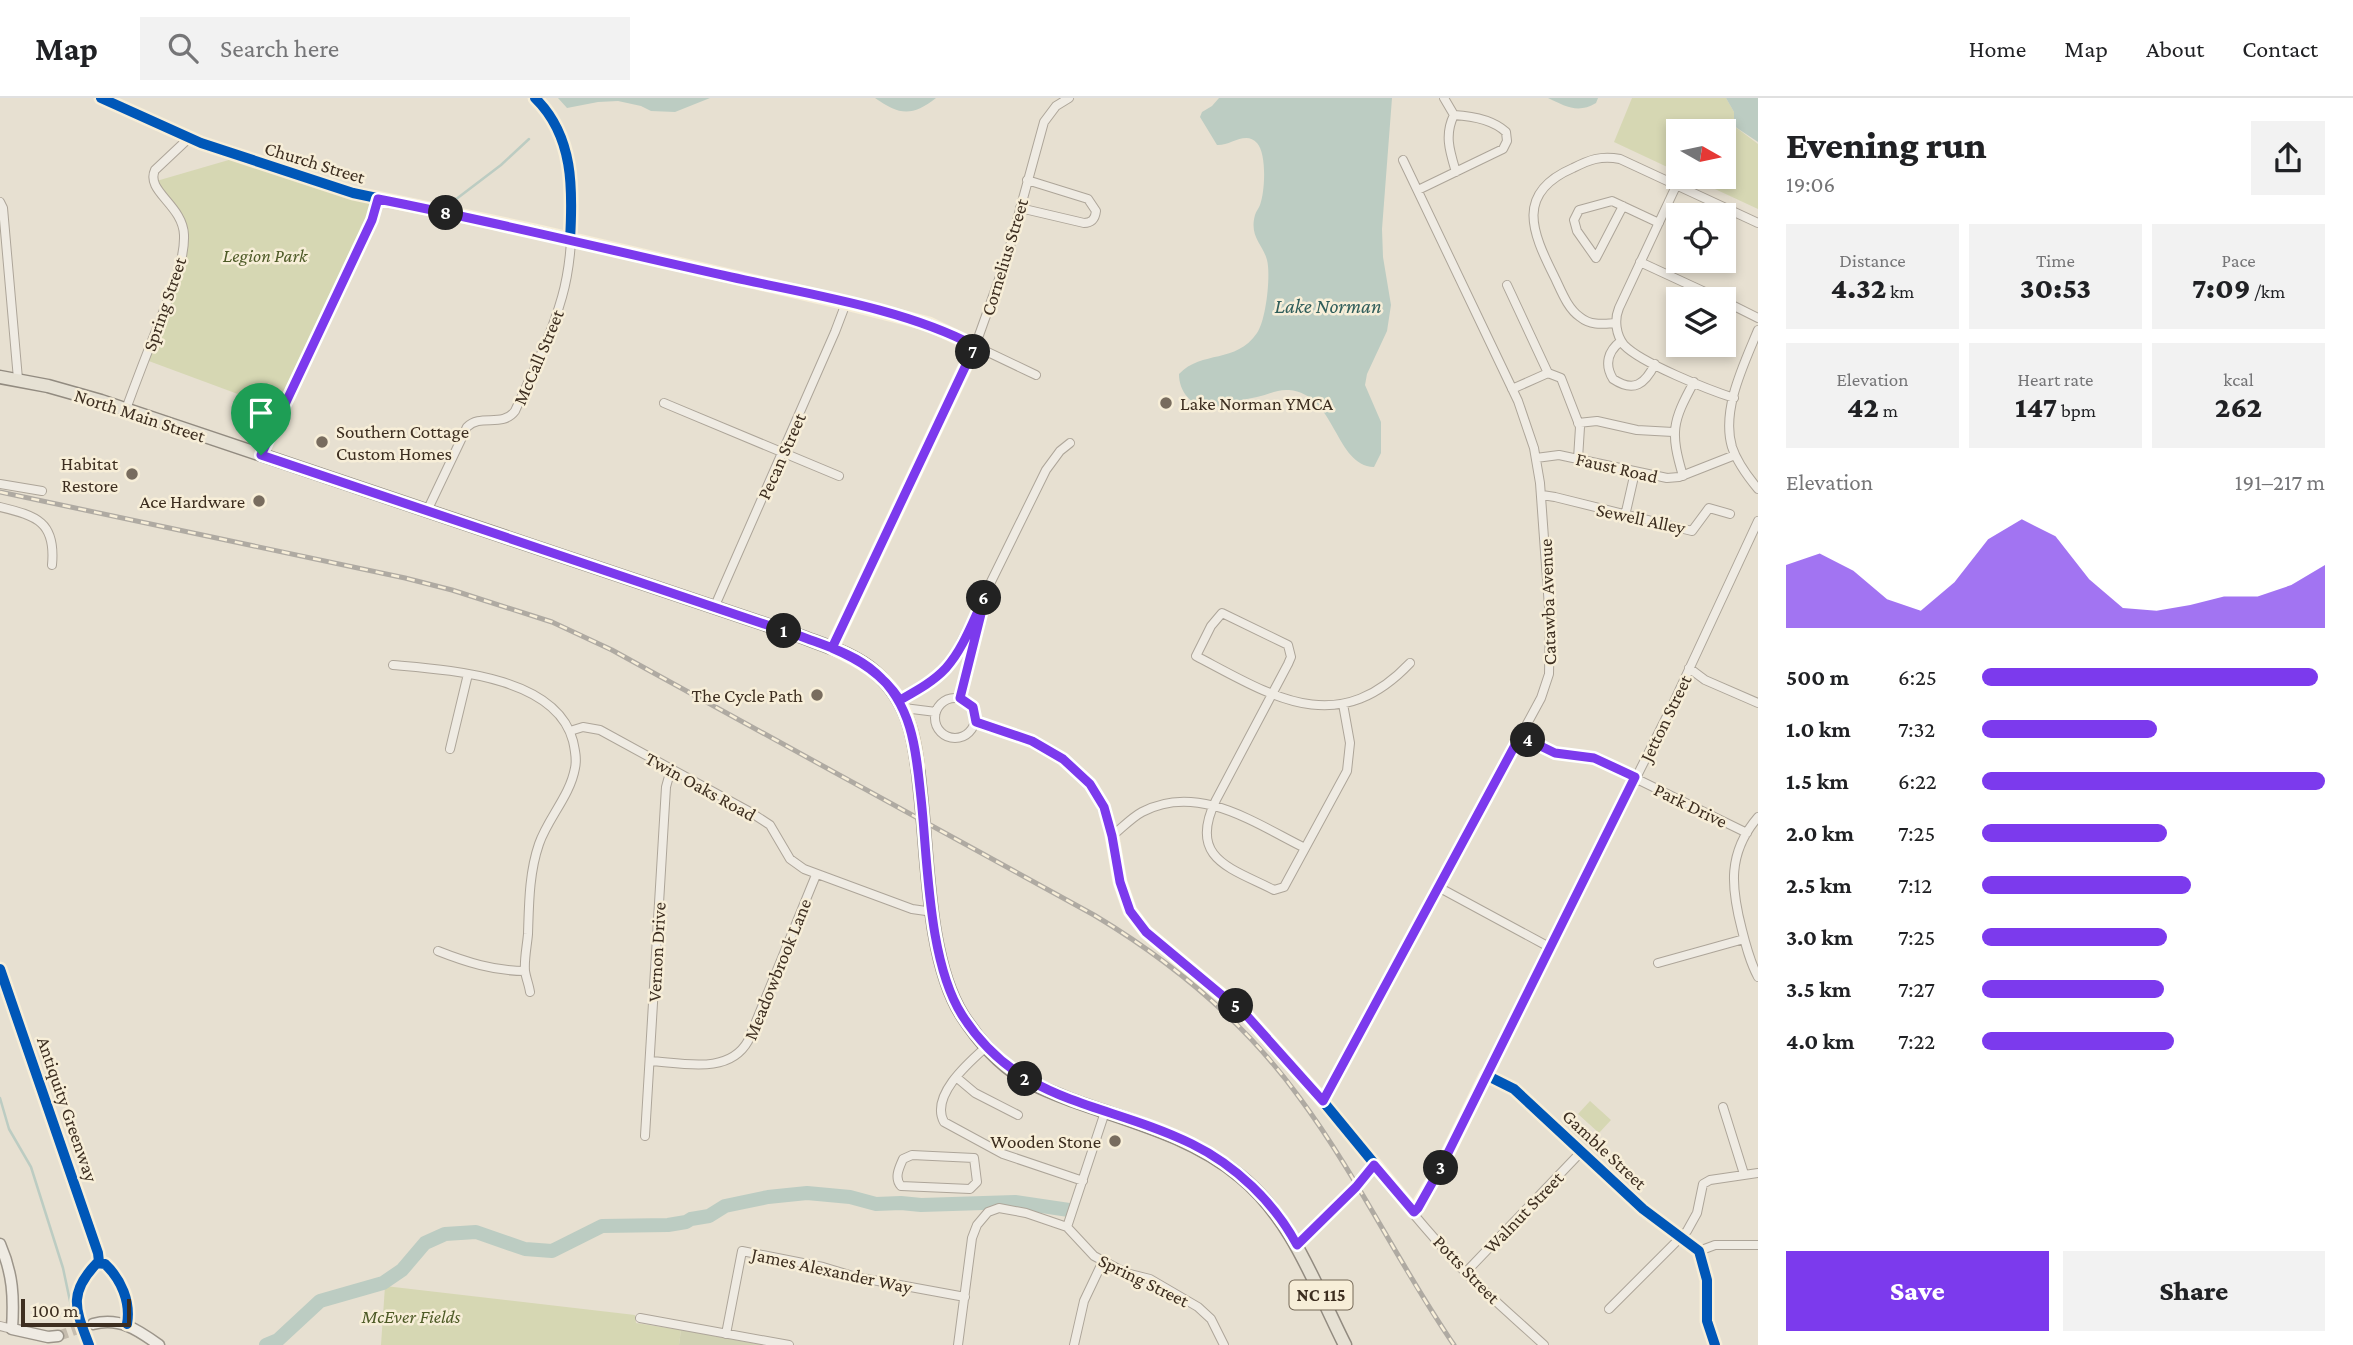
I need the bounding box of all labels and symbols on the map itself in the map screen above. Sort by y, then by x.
north arrow [1666,119,1736,189]
street label: Church Street [262,137,368,188]
pin: 8 [428,195,464,230]
street label: Cornelius Street [977,195,1032,318]
park label: Legion Park [223,245,308,266]
street label: Spring Street [139,254,191,354]
water label: Lake Norman [1274,294,1382,318]
street label: McCall Street [509,306,568,408]
pin: 7 [956,334,990,370]
pin [231,383,291,455]
street label: North Main Street [72,384,209,447]
place label: Lake Norman YMCA [1180,393,1333,414]
marker: Lake Norman YMCA [1158,395,1174,411]
street label: Pecan Street [753,409,810,503]
place label: Southern Cottage Custom Homes [336,421,469,464]
marker: Southern Cottage Custom Homes [314,434,330,450]
street label: Faust Road [1574,448,1660,487]
place label: Habitat Restore [61,453,119,496]
marker: Habitat Restore [124,466,140,482]
place label: Ace Hardware [140,491,245,512]
marker: Ace Hardware [251,493,267,509]
street label: Sewell Alley [1594,499,1688,538]
street label: Catawba Avenue [1535,538,1560,666]
pin: 6 [967,580,1002,616]
pin: 1 [766,614,802,648]
street label: Jetton Street [1635,671,1696,767]
place label: The Cycle Path [692,685,803,706]
marker: The Cycle Path [809,687,825,703]
pin: 4 [1510,722,1546,758]
street label: Twin Oaks Road [642,747,760,825]
street label: Park Drive [1651,779,1731,832]
street label: Meadowbrook Lane [740,895,815,1043]
street label: Vernon Drive [643,902,670,1002]
pin: 5 [1218,988,1254,1024]
street label: Antiquity Greenway [33,1034,102,1185]
pin: 2 [1007,1062,1042,1096]
street label: Gamble Street [1558,1105,1652,1194]
place label: Wooden Stone [990,1131,1101,1152]
marker: Wooden Stone [1107,1133,1123,1149]
pin: 3 [1424,1150,1458,1186]
street label: Walnut Street [1479,1167,1568,1257]
street label: Potts Street [1429,1231,1505,1308]
street label: James Alexander Way [748,1243,914,1298]
street label: Spring Street [1095,1250,1193,1312]
road number: NC 115 [1290,1280,1352,1310]
scale bar [21,1296,131,1328]
park label: McEver Fields [361,1306,461,1327]

